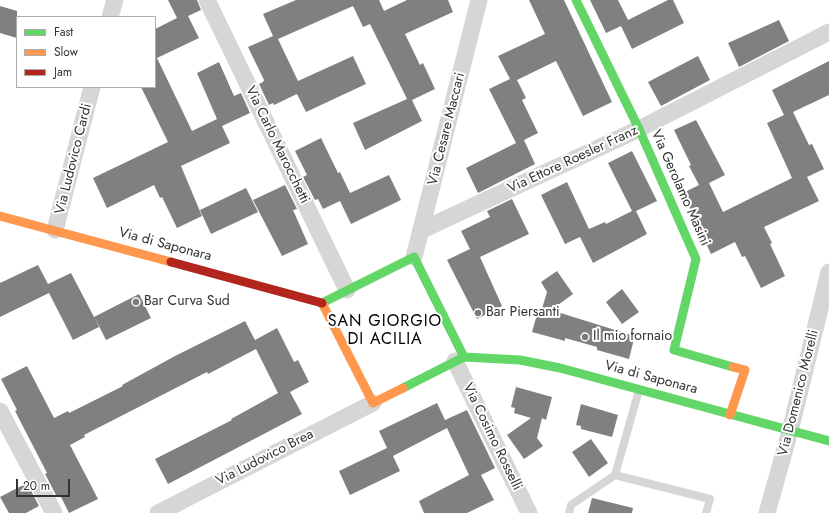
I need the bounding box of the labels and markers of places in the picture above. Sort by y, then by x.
place label: Bar Curva Sud [144,294,230,310]
marker: Bar Curva Sud [131,297,141,307]
place label: Bar Piersanti [486,305,560,321]
marker: Bar Piersanti [473,308,483,318]
place label: Il mio fornaio [593,329,672,345]
marker: Il mio fornaio [580,332,590,342]

